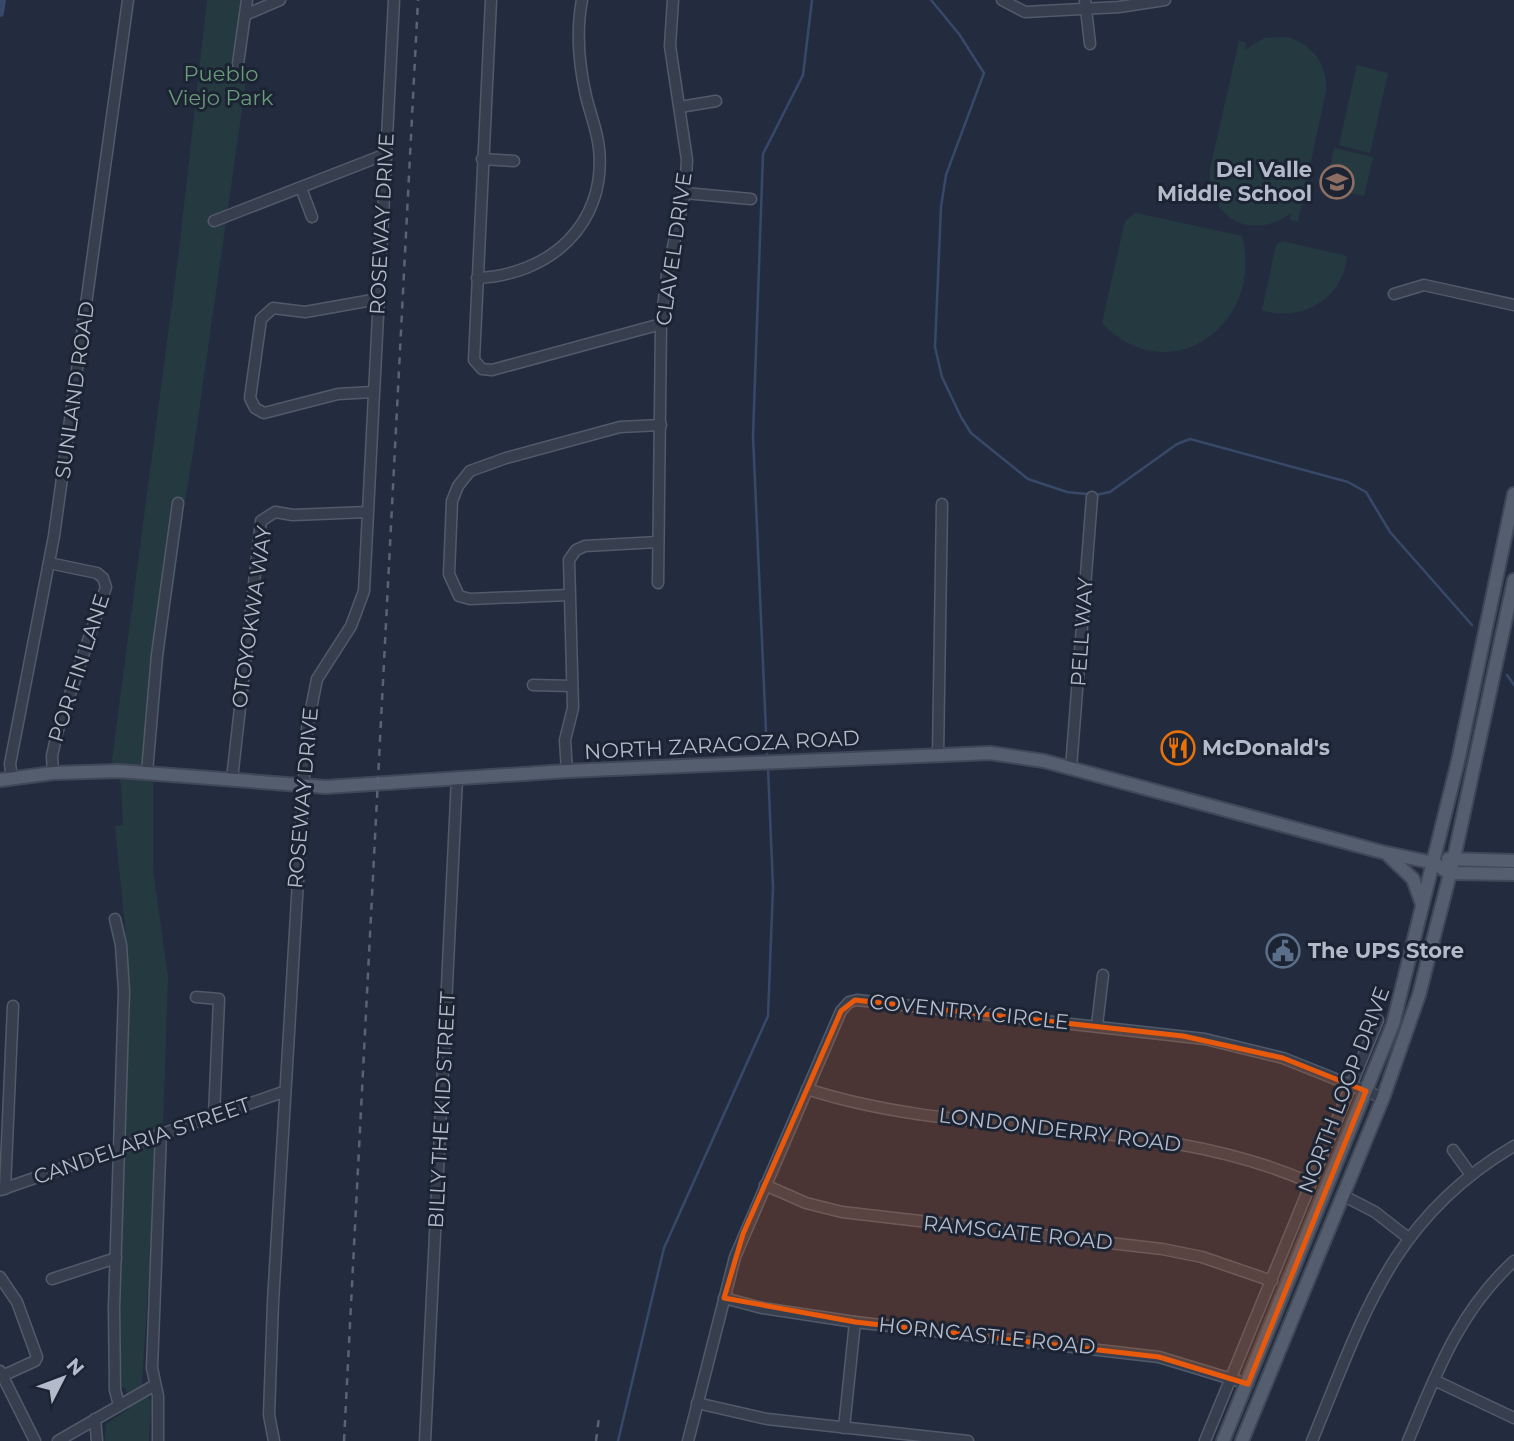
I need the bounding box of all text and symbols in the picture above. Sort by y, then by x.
park label: Pueblo Viejo Park [169,61,274,110]
street label: ROSEWAY DRIVE [364,132,399,316]
place label: Del Valle Middle School [1157,157,1312,206]
school or university icon: Del Valle Middle School [1318,163,1356,201]
street label: CLAVEL DRIVE [650,171,697,327]
street label: SUNLAND ROAD [50,300,99,480]
street label: OTOYOKWA WAY [226,524,277,710]
street label: PELL WAY [1065,576,1098,687]
street label: POR FIN LANE [43,591,114,745]
street label: ROSEWAY DRIVE [282,706,323,890]
street label: NORTH ZARAGOZA ROAD [584,725,860,764]
restaurant icon: McDonald's [1159,729,1197,767]
place label: McDonald's [1202,735,1330,760]
public building icon: The UPS Store [1264,932,1302,970]
place label: The UPS Store [1308,938,1464,963]
street label: NORTH LOOP DRIVE [1293,983,1394,1197]
street label: COVENTRY CIRCLE [868,989,1070,1034]
street label: BILLY THE KID STREET [423,991,460,1229]
street label: CANDELARIA STREET [30,1092,254,1189]
street label: LONDONDERRY ROAD [937,1102,1183,1157]
street label: RAMSGATE ROAD [922,1210,1114,1255]
street label: HORNCASTLE ROAD [877,1312,1097,1359]
north arrow [28,1343,98,1413]
text: N [62,1354,89,1380]

